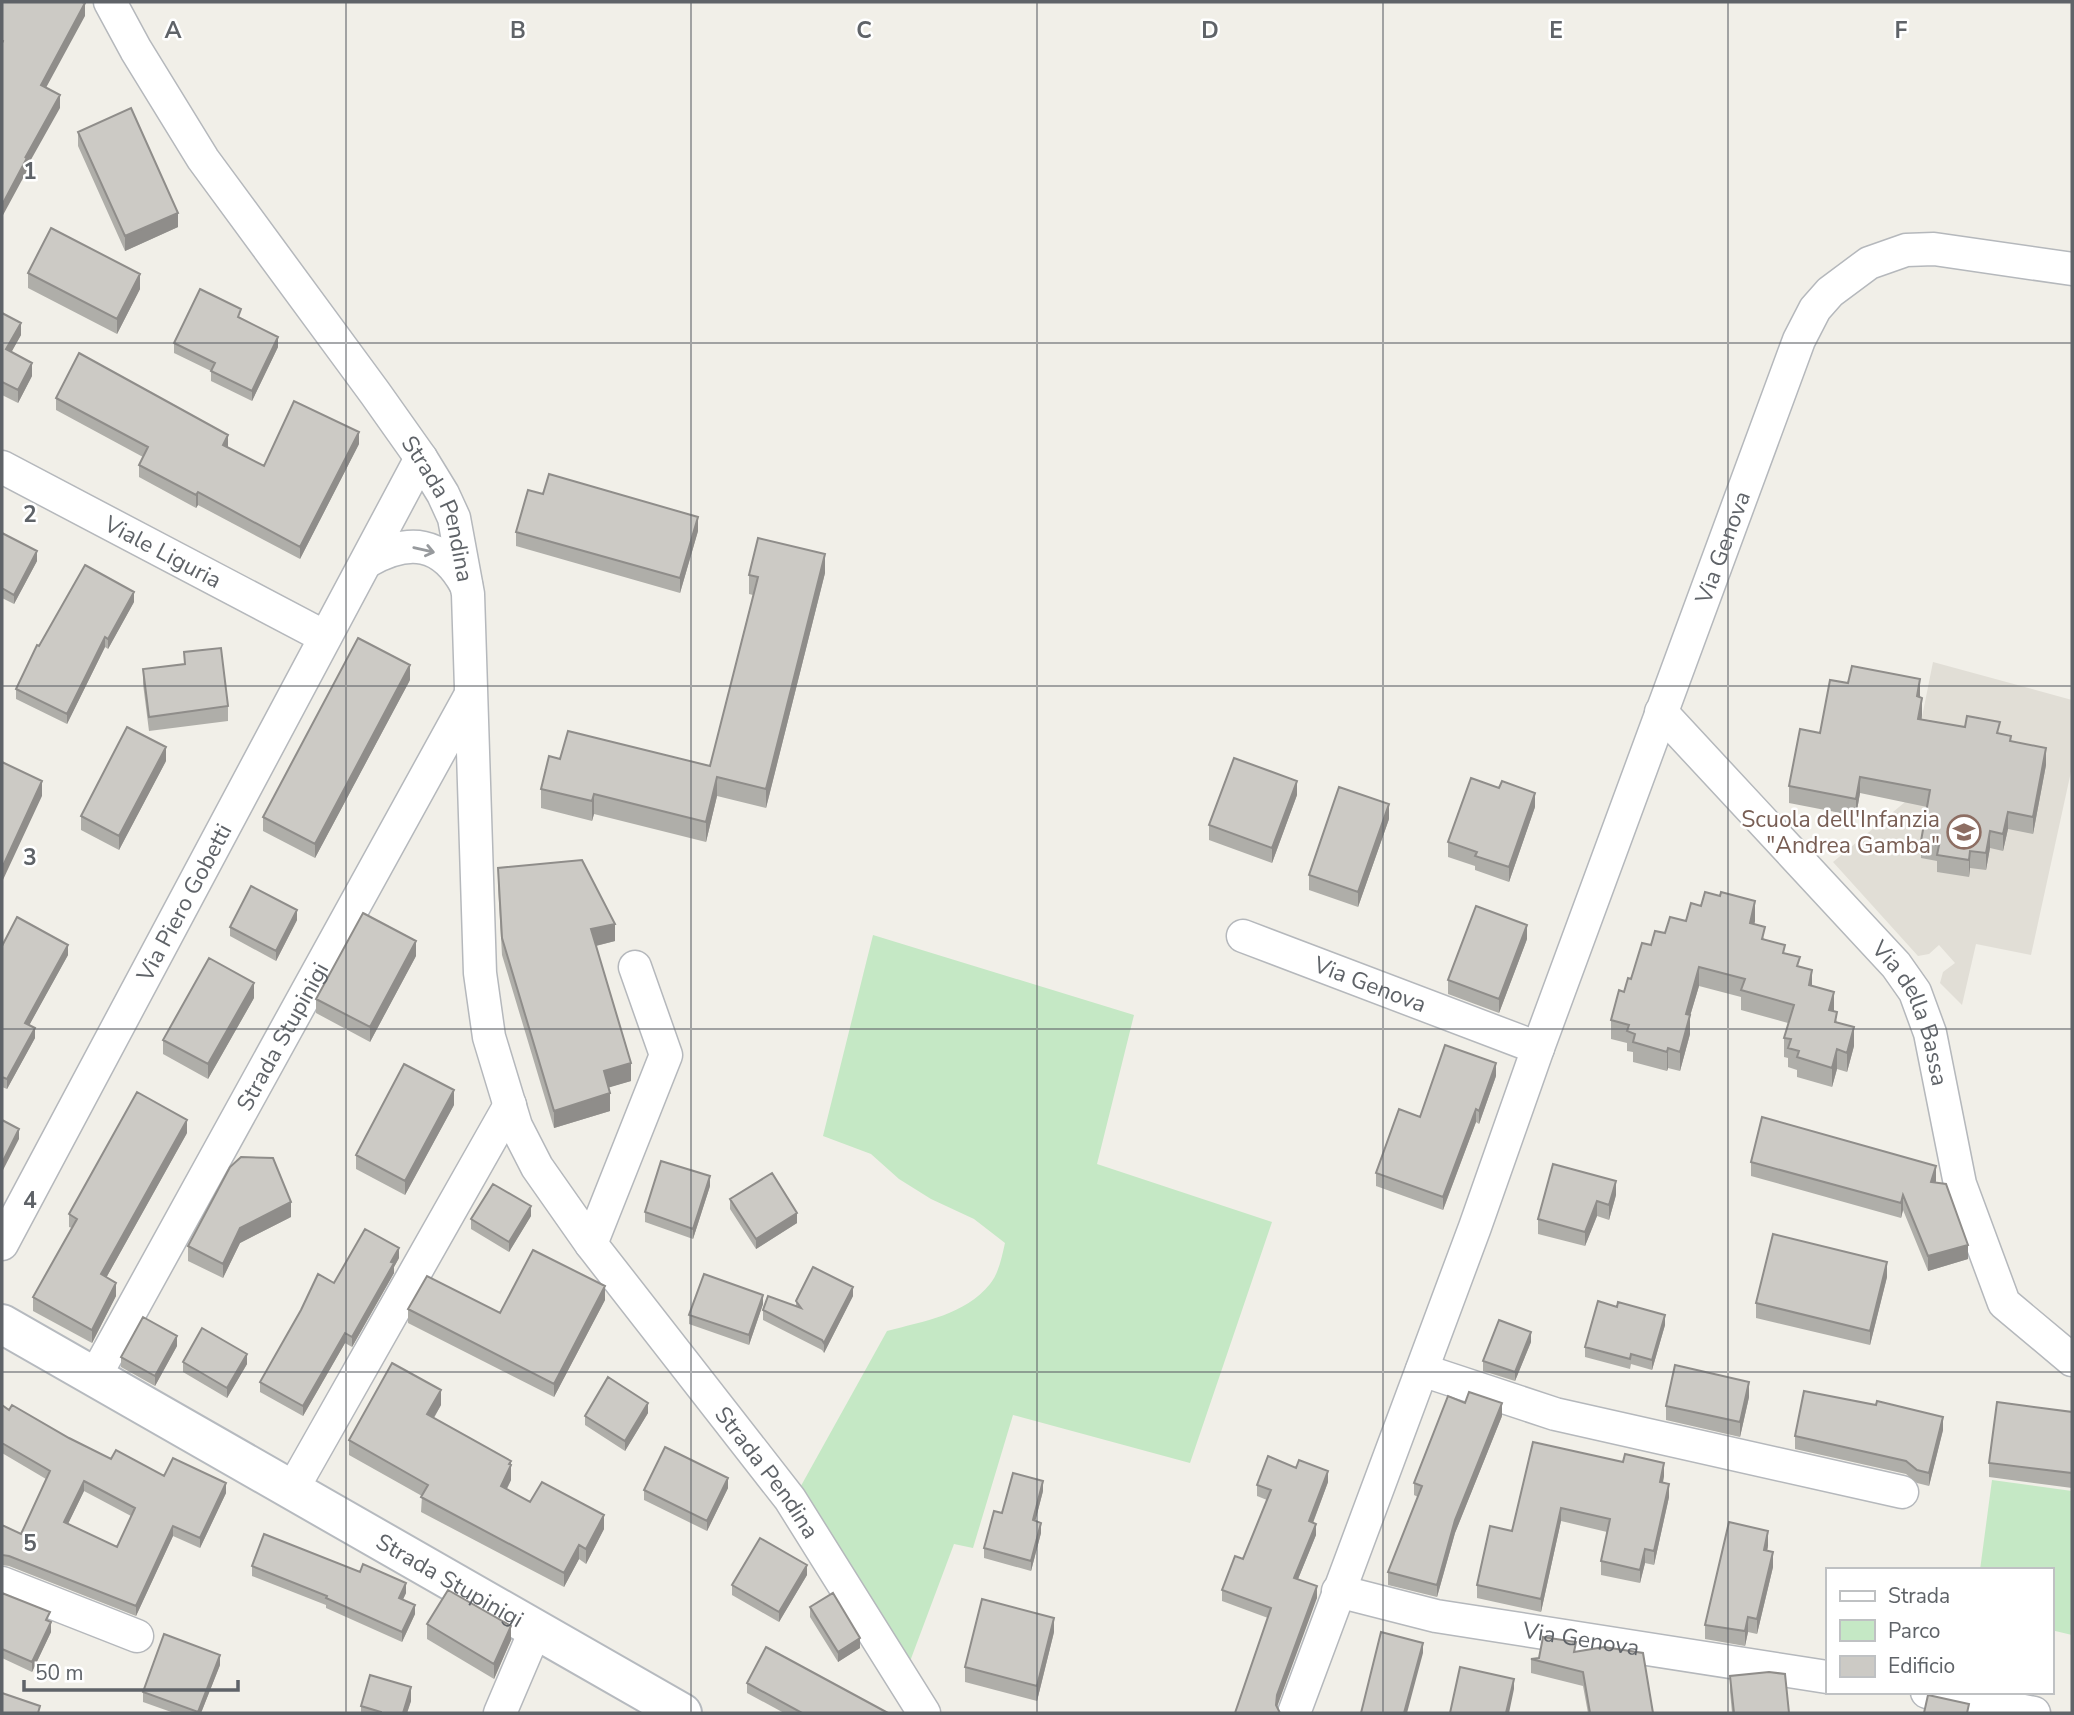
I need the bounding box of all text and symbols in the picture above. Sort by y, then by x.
text: A [164,15,182,46]
text: B [510,15,526,46]
text: C [856,15,872,46]
text: D [1201,15,1219,46]
text: E [1549,15,1563,46]
text: F [1895,15,1908,46]
text: 1 [23,156,37,187]
street label: Strada Pendina [394,429,480,584]
street label: Via Genova [1688,487,1758,609]
text: 2 [23,499,37,530]
street label: Viale Liguria [98,508,227,596]
one-way arrow [412,544,435,557]
place label: Scuola dell'Infanzia "Andrea Gamba" [1741,804,1940,861]
school or university icon: Scuola dell'Infanzia "Andrea Gamba" [1945,813,1983,851]
street label: Via Piero Gobetti [129,818,239,988]
text: 3 [23,842,37,873]
street label: Via della Bassa [1864,933,1955,1089]
street label: Via Genova [1308,949,1431,1020]
street label: Strada Stupinigi [229,957,336,1117]
text: 4 [23,1185,37,1216]
street label: Strada Pendina [708,1400,826,1545]
street label: Strada Stupinigi [370,1526,529,1635]
text: 5 [23,1528,37,1559]
legend [1826,1568,2053,1694]
text: Strada [1888,1582,1950,1610]
street label: Via Genova [1519,1615,1642,1664]
text: Parco [1888,1617,1941,1645]
scale bar [24,1648,238,1692]
text: Edificio [1888,1652,1955,1680]
text: 50 m [35,1659,84,1687]

